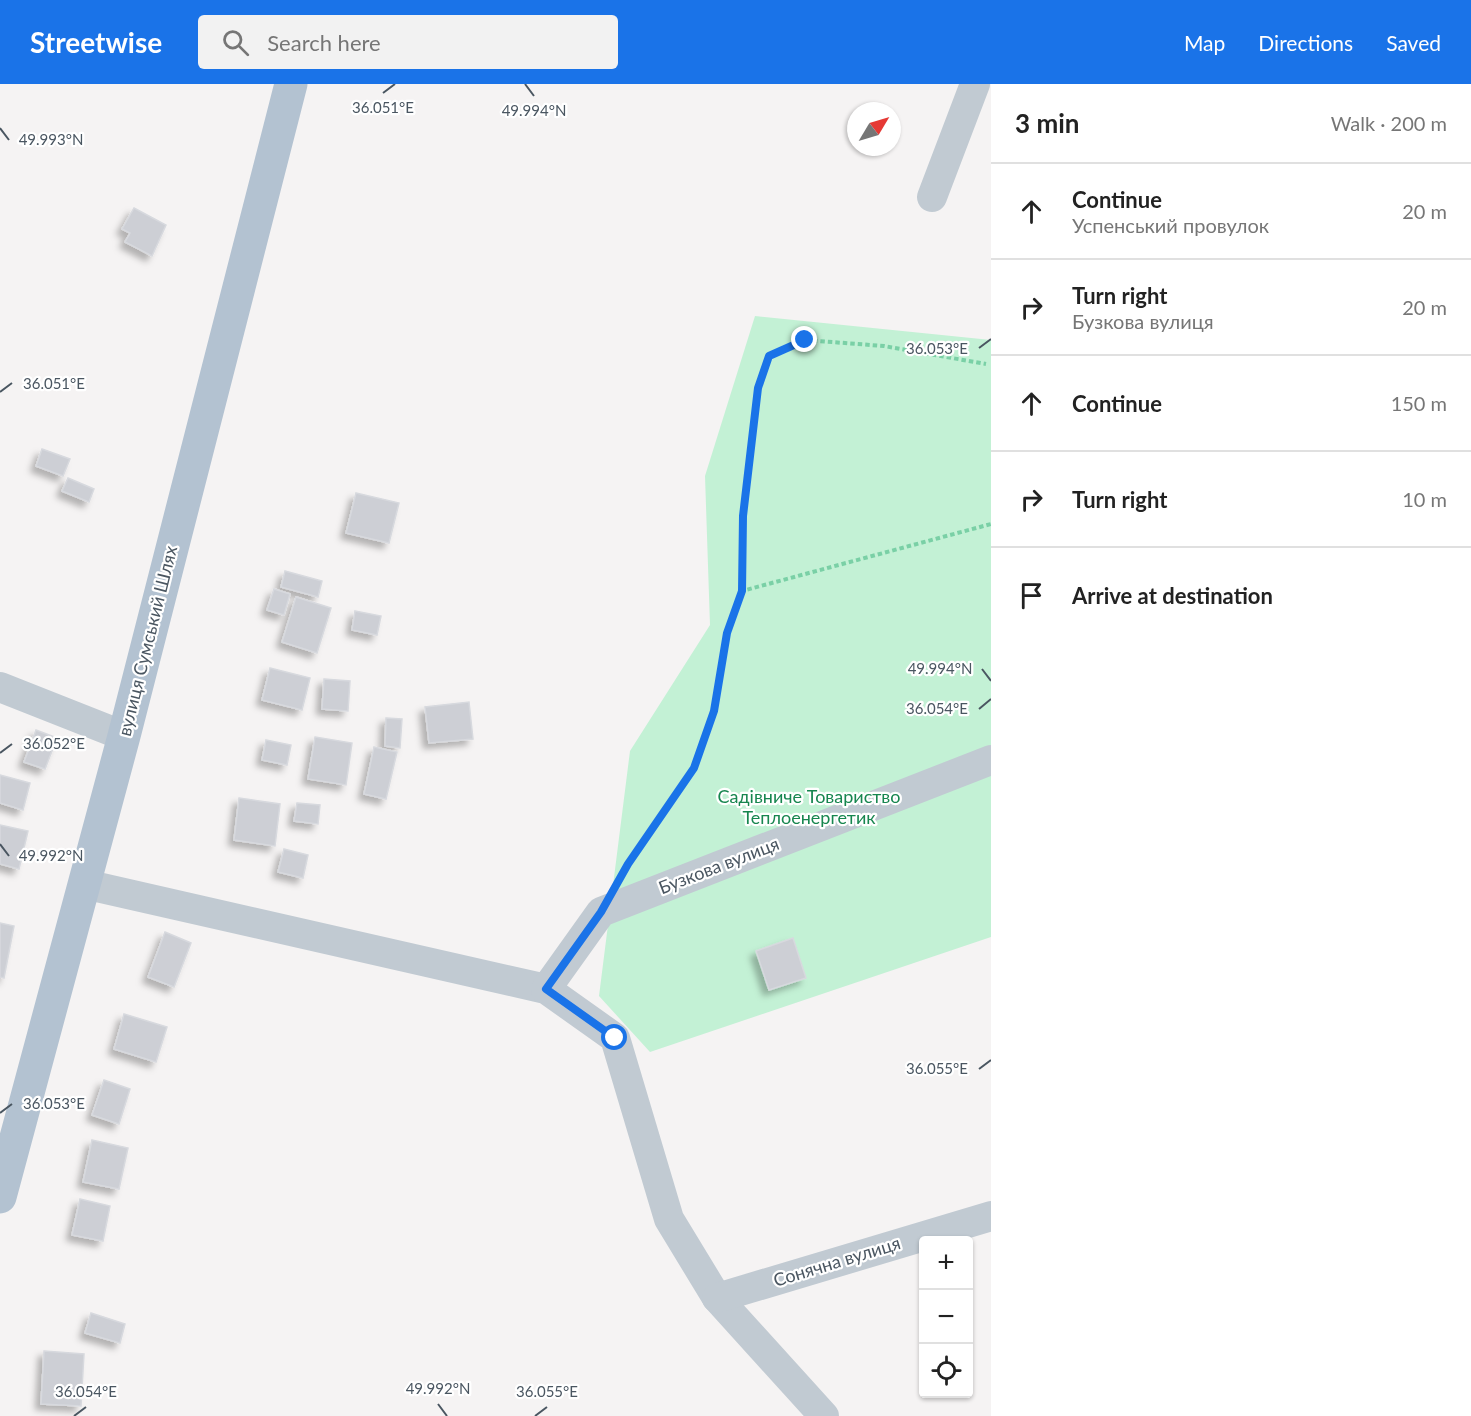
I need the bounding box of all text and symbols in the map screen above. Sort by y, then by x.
search box [198,15,618,69]
text: Streetwise [30,25,162,59]
icon: search [219,26,252,59]
text: Search here [267,29,381,56]
text: Map [1184,30,1225,55]
text: Directions [1258,30,1353,55]
text: Saved [1386,30,1441,55]
text: 36.051°E [352,98,414,116]
text: 49.994°N [502,101,566,119]
north arrow [847,102,901,156]
text: 3 min [1015,107,1079,139]
text: Walk · 200 m [1331,111,1447,135]
text: 49.993°N [19,130,83,148]
text: Continue [1072,186,1162,213]
icon: ahead [1015,195,1048,228]
text: 20 m [1402,199,1447,223]
text: Успенський провулок [1072,213,1269,237]
text: Turn right [1072,282,1167,309]
icon: right [1015,291,1048,324]
text: 20 m [1402,295,1447,319]
text: Бузкова вулиця [1072,309,1214,333]
route end [791,326,817,352]
text: 36.053°E [906,339,968,357]
text: 36.051°E [23,374,85,392]
icon: ahead [1015,387,1048,420]
text: Continue [1072,390,1162,417]
text: 150 m [1391,391,1447,415]
icon: right [1015,483,1048,516]
text: Turn right [1072,486,1167,513]
text: 10 m [1402,487,1447,511]
street label: вулиця Сумський Шлях [113,543,181,738]
icon: arrive [1015,579,1048,612]
text: Arrive at destination [1072,582,1273,609]
text: 49.994°N [908,659,972,677]
text: 36.054°E [906,699,968,717]
text: 36.052°E [23,734,85,752]
park label: Садівниче Товариство Теплоенергетик [717,785,901,828]
street label: Бузкова вулиця [655,832,782,898]
text: 49.992°N [19,846,83,864]
route start [601,1024,627,1050]
text: 36.055°E [906,1059,968,1077]
text: 36.053°E [23,1094,85,1112]
street label: Сонячна вулиця [770,1231,903,1291]
map controls [919,1236,973,1398]
button: + [919,1236,973,1290]
button: − [919,1290,973,1344]
button: locate [919,1344,973,1398]
text: 49.992°N [406,1379,470,1397]
text: 36.054°E [55,1382,117,1400]
text: 36.055°E [516,1382,578,1400]

